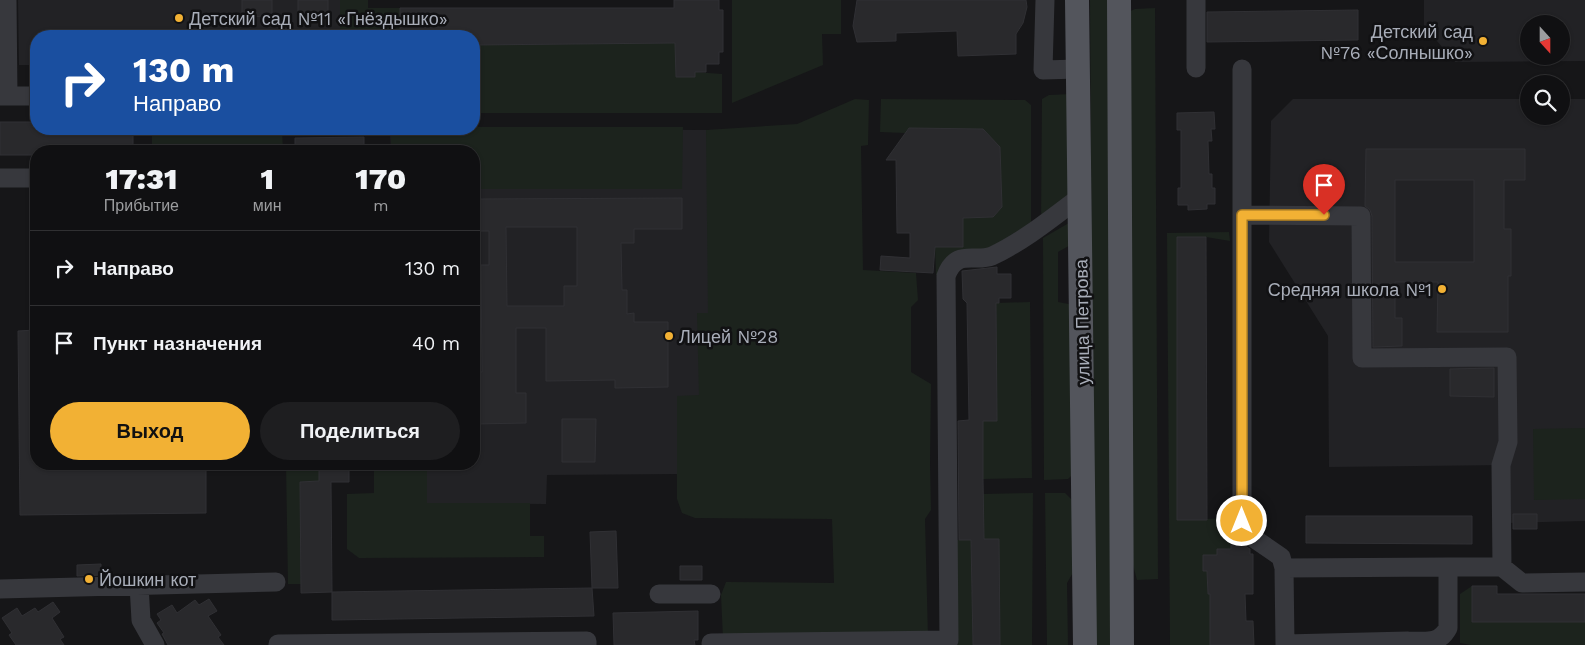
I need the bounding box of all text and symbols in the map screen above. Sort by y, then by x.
place label: Детский сад №11 «Гнёздышко» [189,8,448,29]
marker: Детский сад №11 «Гнёздышко» [173,12,185,24]
north arrow [1520,15,1570,65]
map controls [1520,15,1570,125]
place label: Детский сад №76 «Солнышко» [1320,21,1473,63]
marker: Детский сад №76 «Солнышко» [1477,35,1489,47]
text: 130 m [133,49,234,91]
icon: right [50,50,115,115]
button: search [1520,75,1570,125]
text: Направо [133,91,221,116]
text: 17:31 [105,161,177,196]
text: 1 [260,161,274,196]
text: 170 [355,161,406,196]
pin [1303,164,1345,215]
icon: arrive [1310,171,1338,199]
text: Прибытие [104,196,179,215]
text: мин [253,196,282,215]
text: m [373,196,388,215]
icon: right [50,254,78,282]
text: Направо [93,257,174,280]
text: 130 m [405,257,460,280]
street label: улица Петрова [1070,258,1094,385]
place label: Средняя школа №1 [1268,279,1432,300]
marker: Средняя школа №1 [1436,283,1448,295]
place label: Лицей №28 [679,326,778,347]
icon: arrive [50,329,78,357]
marker: Лицей №28 [663,330,675,342]
text: Пункт назначения [93,332,262,355]
text: 40 m [412,332,460,355]
button: Выход [50,402,250,460]
button: Поделиться [260,402,460,460]
position arrow [1215,494,1267,546]
place label: Йошкин кот [99,569,196,590]
marker: Йошкин кот [83,573,95,585]

